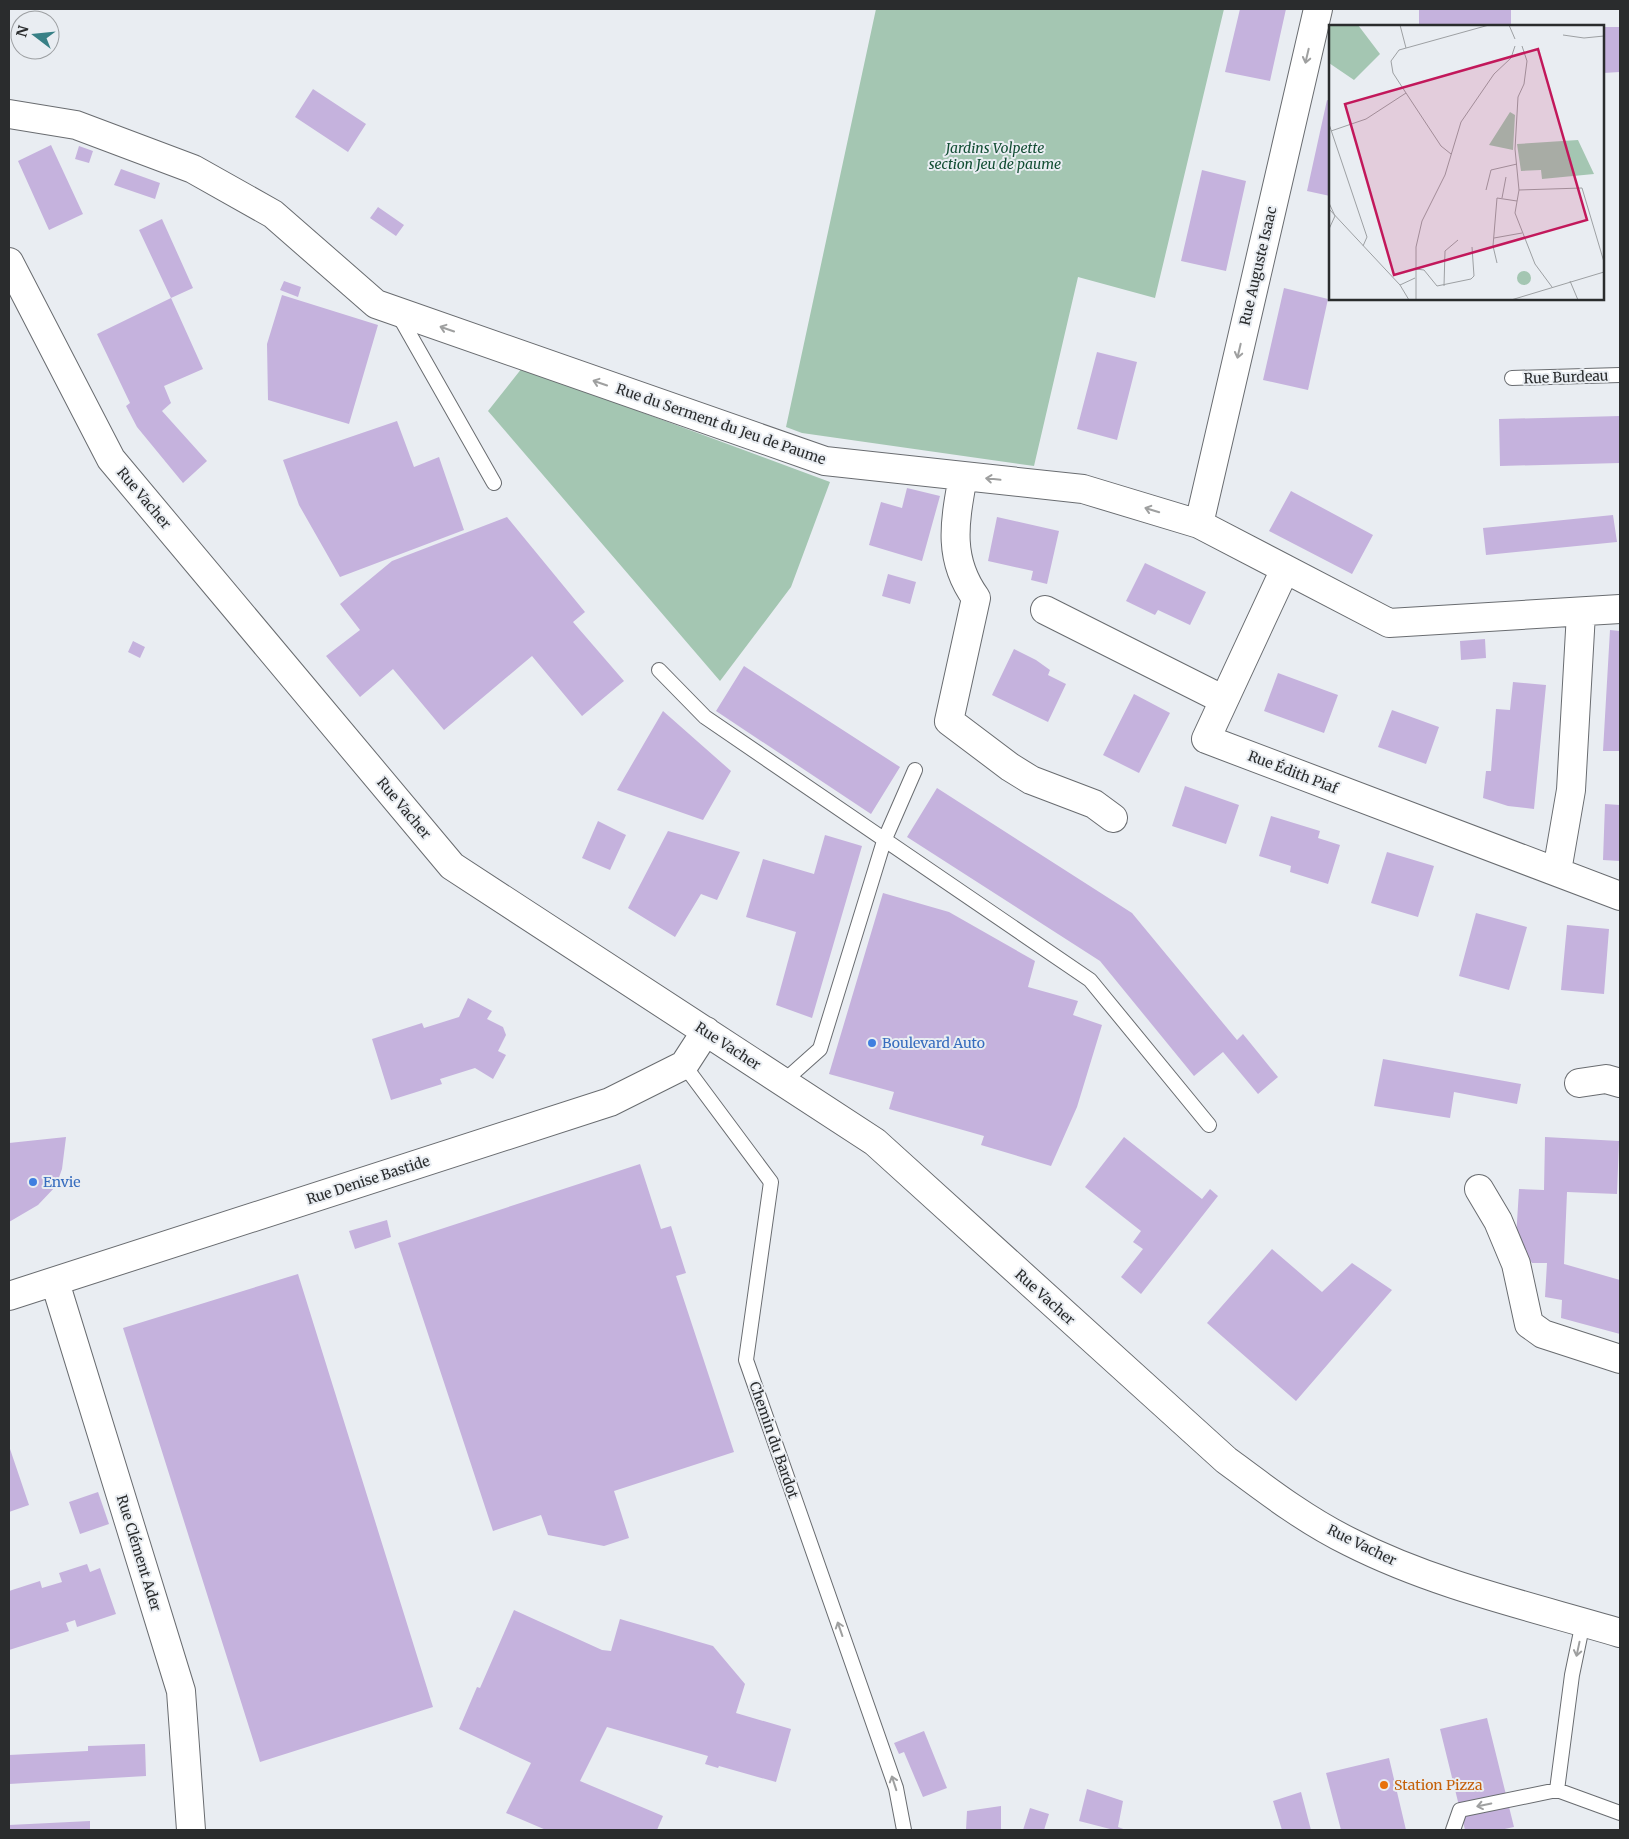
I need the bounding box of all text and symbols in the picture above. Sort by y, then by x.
north arrow [10,10,60,60]
text: N [12,24,33,39]
inset map [1329,25,1604,300]
one-way arrow [1302,48,1311,64]
park label: Jardins Volpette section Jeu de paume [929,139,1061,173]
street label: Rue Auguste Isaac [1236,205,1280,327]
one-way arrow [439,324,455,333]
one-way arrow [1234,342,1243,358]
street label: Rue Burdeau [1523,367,1609,387]
one-way arrow [593,378,608,387]
street label: Rue du Serment du Jeu de Paume [614,380,828,468]
street label: Rue Vacher [113,464,175,532]
one-way arrow [986,474,1002,484]
one-way arrow [1145,505,1160,514]
street label: Rue Édith Piaf [1245,747,1341,798]
street label: Rue Vacher [373,774,435,842]
street label: Rue Vacher [692,1018,764,1074]
place label: Boulevard Auto [882,1034,985,1052]
marker: Boulevard Auto [866,1037,878,1049]
street label: Rue Denise Bastide [304,1152,432,1208]
place label: Envie [43,1173,81,1191]
marker: Envie [27,1176,39,1188]
street label: Rue Vacher [1011,1265,1079,1329]
street label: Chemin du Bardot [746,1379,803,1501]
street label: Rue Clément Ader [113,1493,165,1613]
street label: Rue Vacher [1324,1521,1400,1569]
one-way arrow [835,1622,844,1638]
one-way arrow [1572,1640,1582,1656]
one-way arrow [888,1775,898,1791]
place label: Station Pizza [1394,1776,1483,1794]
marker: Station Pizza [1378,1779,1390,1791]
one-way arrow [1476,1801,1492,1810]

